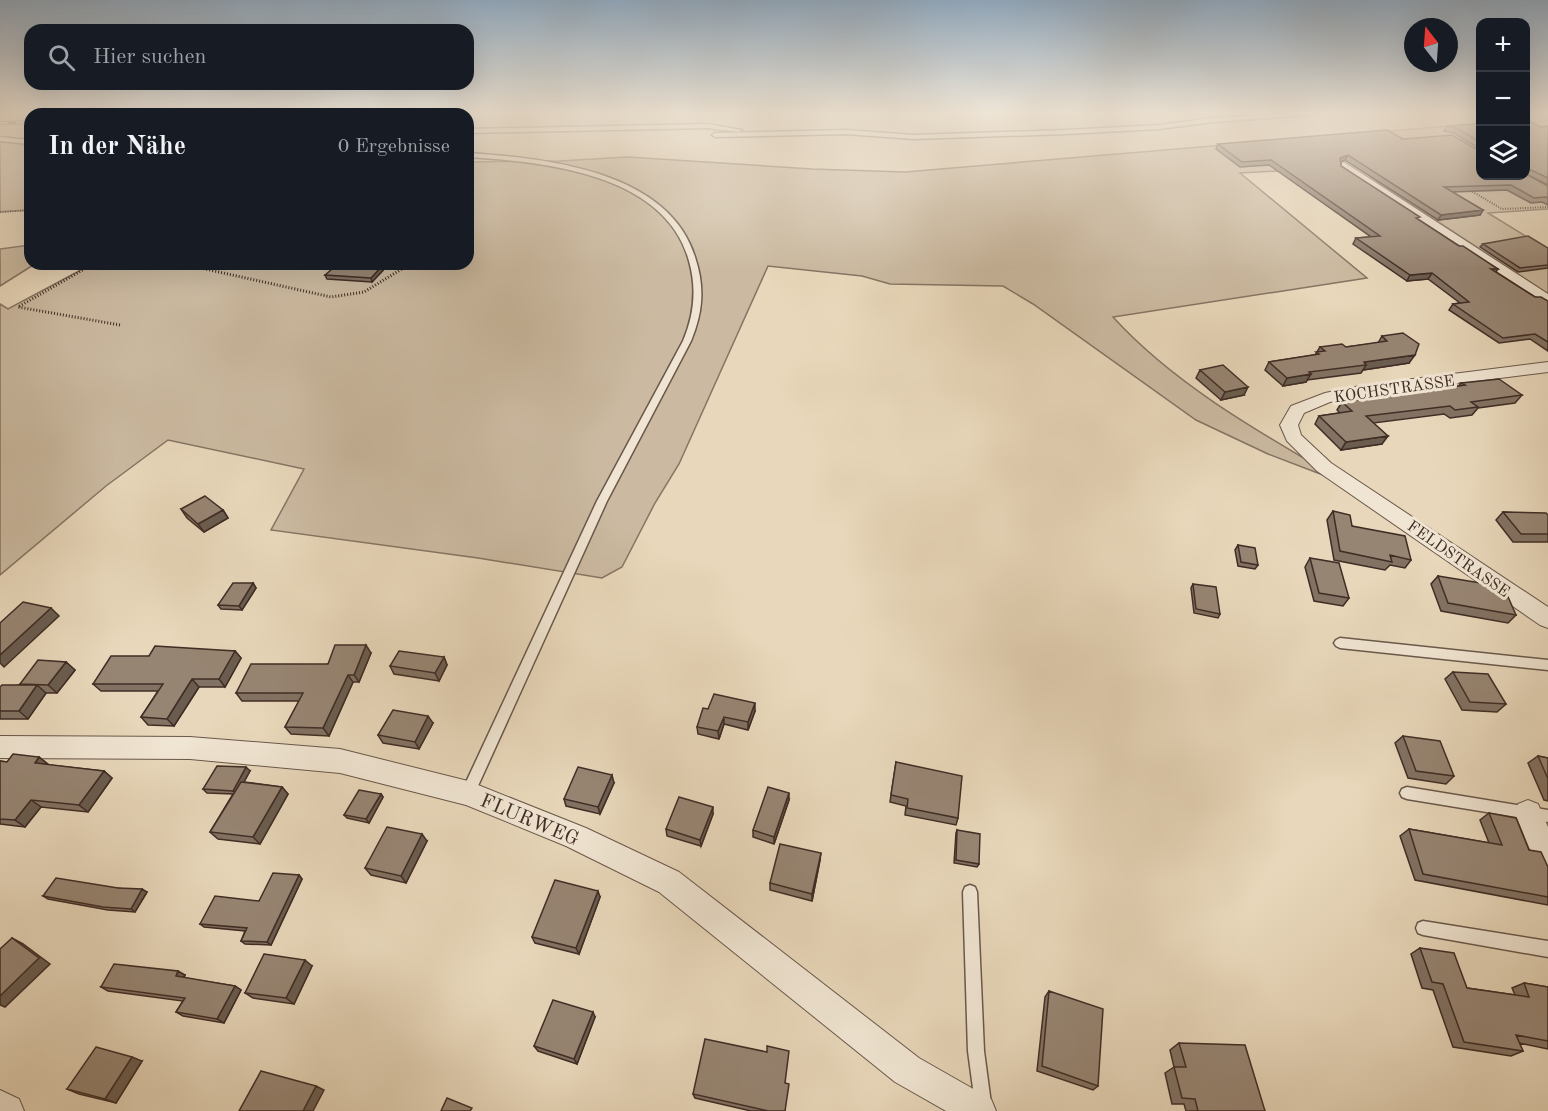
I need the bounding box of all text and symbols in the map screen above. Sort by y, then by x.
north arrow [1404,18,1458,72]
map controls [1476,18,1530,180]
button: + [1476,18,1530,72]
search box [24,24,474,90]
icon: search [45,41,78,74]
text: Hier suchen [93,46,206,68]
button: − [1476,72,1530,126]
button: layers [1476,126,1530,180]
text: In der Nähe [48,134,186,160]
text: 0 Ergebnisse [338,137,450,157]
street label: KOCHSTRASSE [1333,374,1456,406]
street label: FELDSTRASSE [1404,518,1512,601]
street label: FLURWEG [477,791,582,851]

